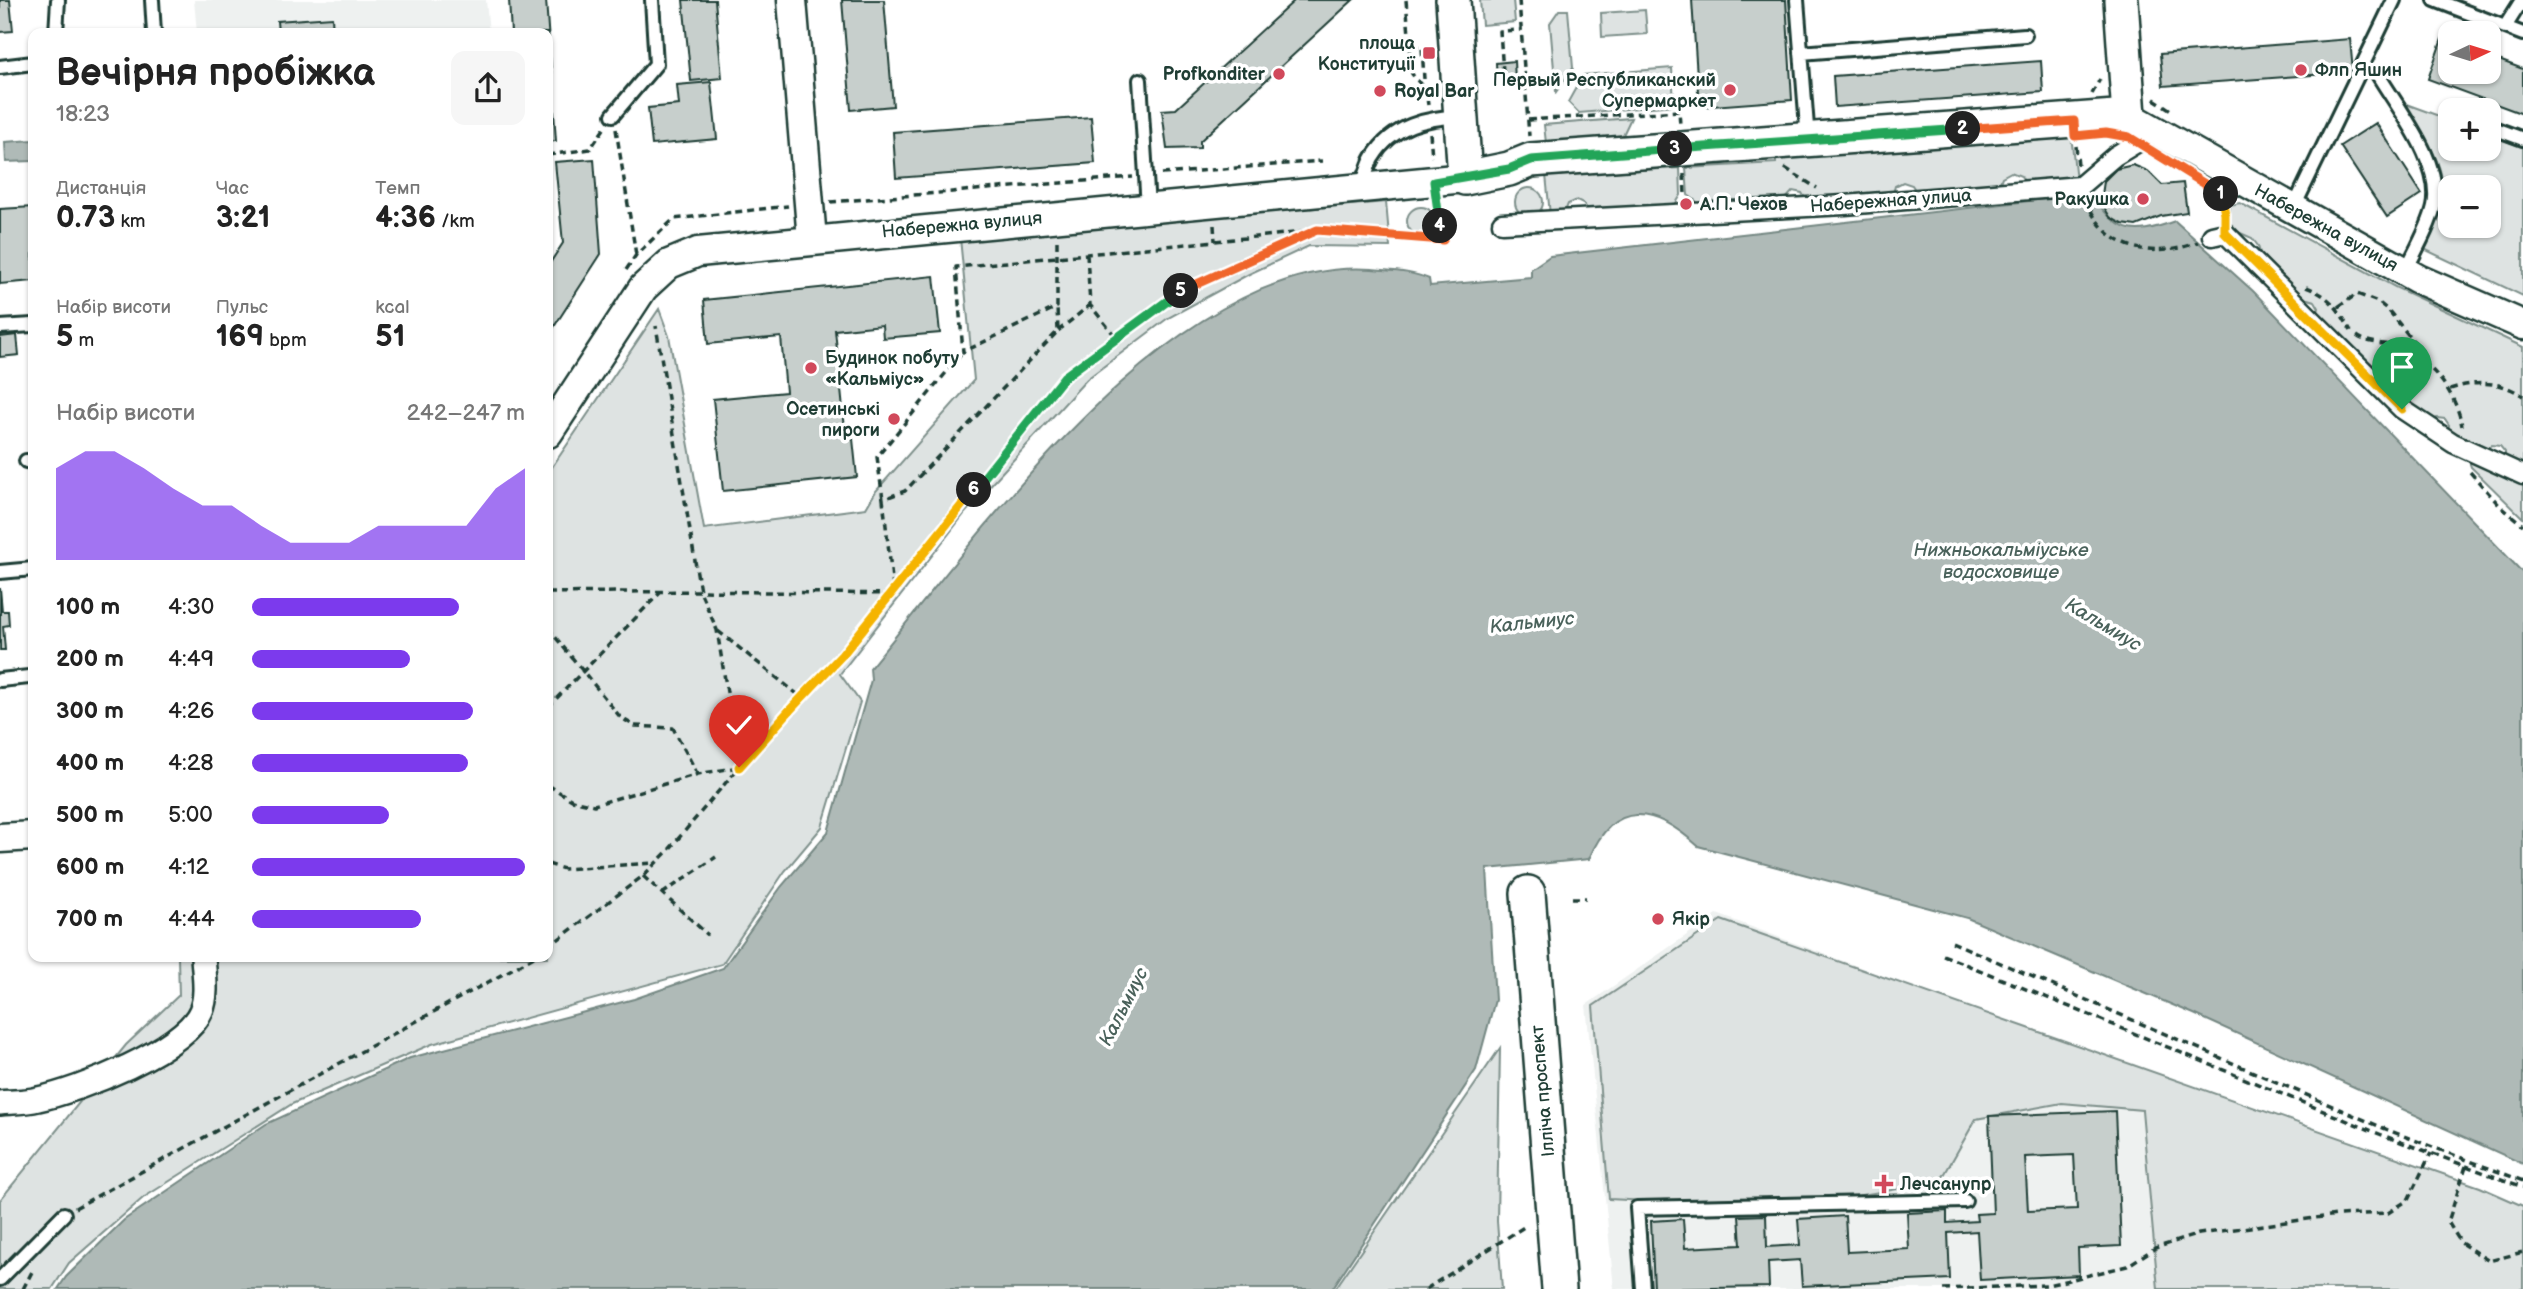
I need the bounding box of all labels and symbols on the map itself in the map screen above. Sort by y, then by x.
north arrow [2438,21,2501,84]
place label: площа Конституції [1318,33,1416,75]
marker: площа Конституції [1421,45,1437,61]
place label: Флп Яшин [2315,60,2402,81]
marker: Флп Яшин [2293,62,2309,78]
place label: Profkonditer [1163,64,1266,85]
marker: Profkonditer [1271,66,1287,82]
place label: Первый Республиканский Супермаркет [1493,70,1716,112]
place label: Royal Bar [1394,81,1475,102]
marker: Первый Республиканский Супермаркет [1722,82,1738,98]
marker: Royal Bar [1372,83,1388,99]
pin: 2 [1946,111,1980,146]
pin: 3 [1658,132,1692,166]
pin: 1 [2204,176,2238,212]
street label: Набережна вулиця [2251,180,2401,276]
street label: Набережная улица [1809,185,1973,217]
place label: Ракушка [2054,189,2130,210]
marker: Ракушка [2135,191,2151,207]
place label: А.П. Чехов [1699,194,1788,215]
marker: А.П. Чехов [1678,196,1694,212]
street label: Набережна вулиця [881,208,1043,242]
pin: 4 [1422,208,1458,244]
pin: 5 [1164,274,1198,308]
pin [2372,337,2432,409]
place label: Будинок побуту «Кальміус» [825,348,959,390]
marker: Будинок побуту «Кальміус» [803,360,819,376]
place label: Осетинські пироги [786,399,880,441]
marker: Осетинські пироги [886,411,902,427]
pin: 6 [956,472,992,508]
water label: Нижньокальміуське водосховище [1914,539,2089,584]
water label: Кальмиус [2061,593,2146,657]
water label: Кальмиус [1489,607,1576,639]
pin [709,695,769,767]
place label: Якір [1672,909,1710,930]
marker: Якір [1650,911,1666,927]
water label: Кальмиус [1094,963,1154,1050]
street label: Ілліча проспект [1527,1024,1559,1158]
marker: Лечсанупр [1874,1174,1894,1194]
place label: Лечсанупр [1899,1174,1992,1195]

